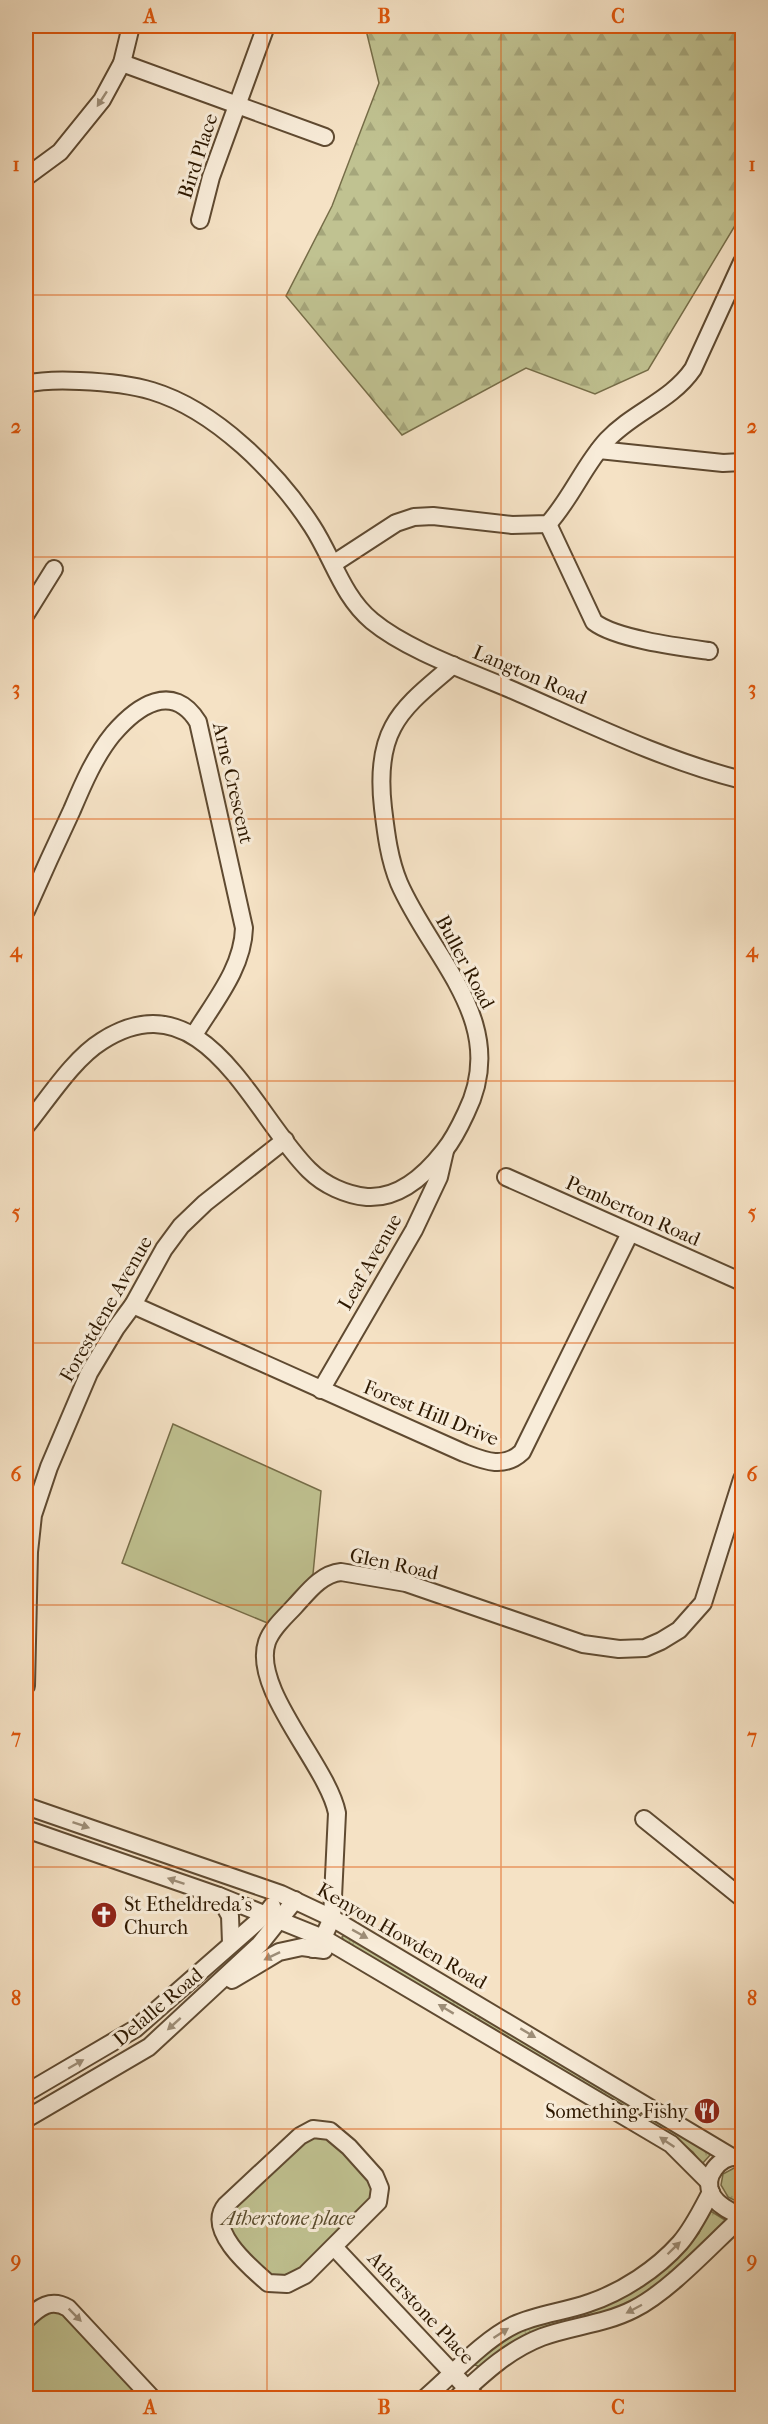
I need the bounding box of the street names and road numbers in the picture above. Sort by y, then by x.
street label: Bird Place [173,111,223,201]
street label: Langton Road [470,641,591,710]
street label: Arne Crescent [208,719,258,846]
street label: Buller Road [431,911,500,1014]
street label: Pemberton Road [562,1171,705,1251]
street label: Leaf Avenue [333,1210,407,1314]
street label: Forestdene Avenue [55,1232,157,1386]
street label: Forest Hill Drive [360,1375,502,1451]
street label: Glen Road [348,1543,441,1585]
street label: Kenyon Howden Road [313,1878,492,1995]
street label: Delalle Road [109,1962,208,2051]
street label: Atherstone Place [362,2246,479,2369]

